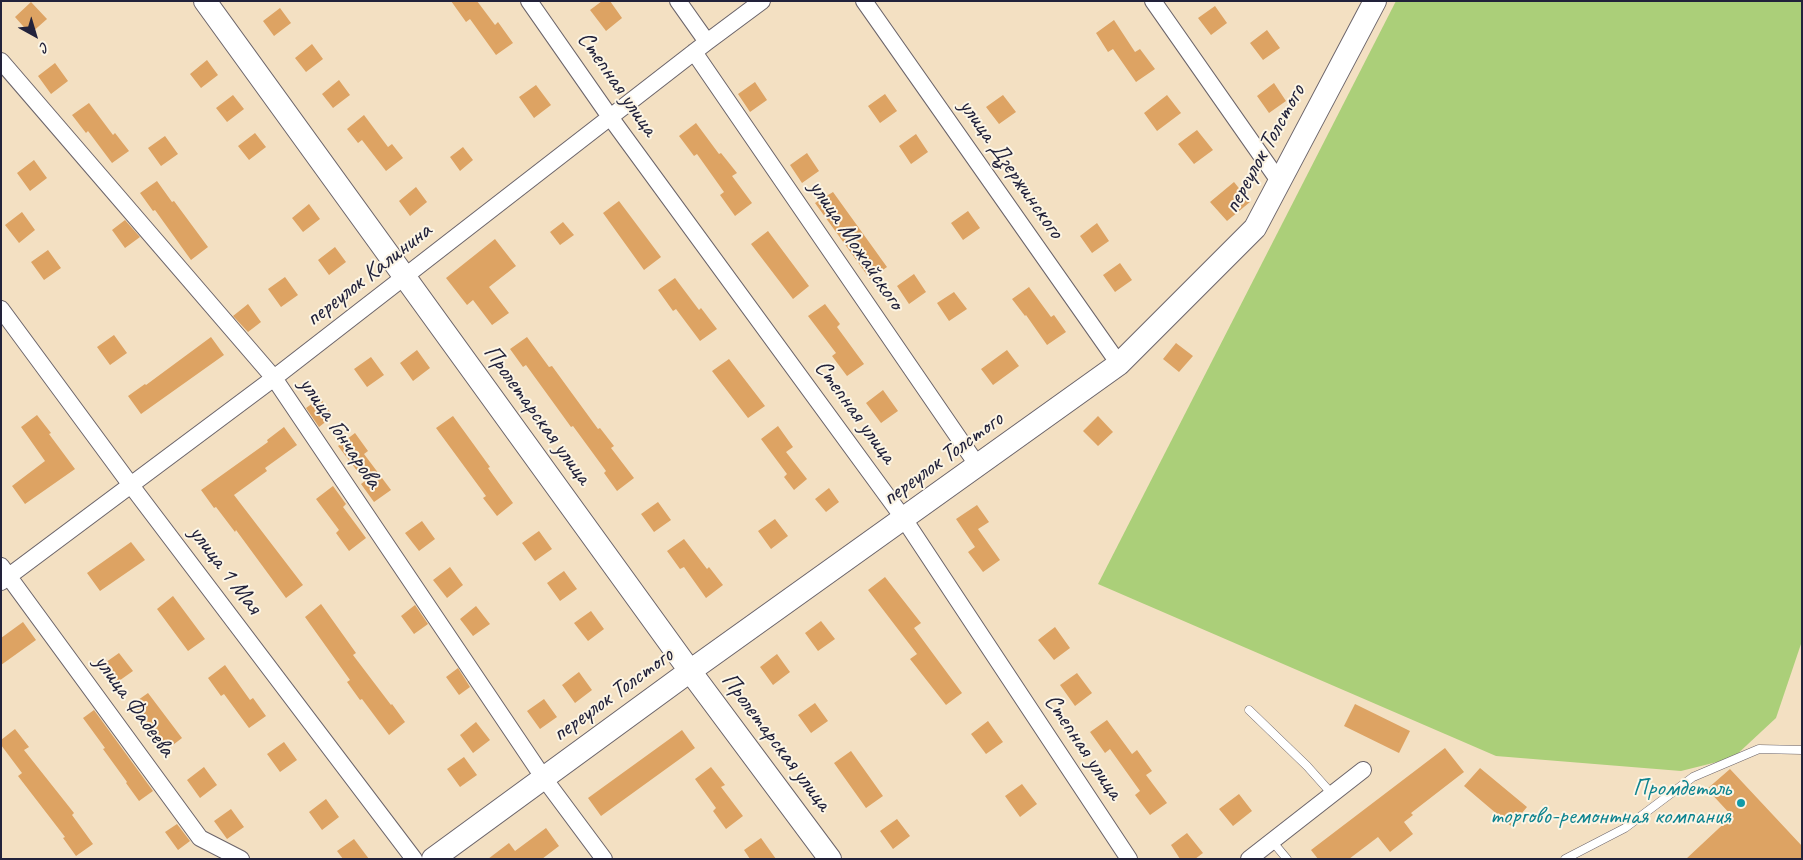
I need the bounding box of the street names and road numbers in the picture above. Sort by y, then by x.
street label: Степная улица [570,26,664,142]
street label: переулок Толстого [1218,80,1312,218]
street label: улица Дзержинского [952,93,1070,245]
street label: улица Можайского [802,174,910,316]
street label: переулок Калинина [300,217,438,333]
street label: Пролетарская улица [477,339,597,491]
street label: Степная улица [808,354,902,470]
street label: улица Гончарова [292,372,388,494]
street label: переулок Толстого [877,405,1009,513]
street label: улица 1 Мая [182,520,268,620]
street label: переулок Толстого [547,641,679,749]
street label: улица Фадеева [87,649,181,763]
street label: Пролетарская улица [715,667,837,817]
street label: Степная улица [1037,689,1129,805]

